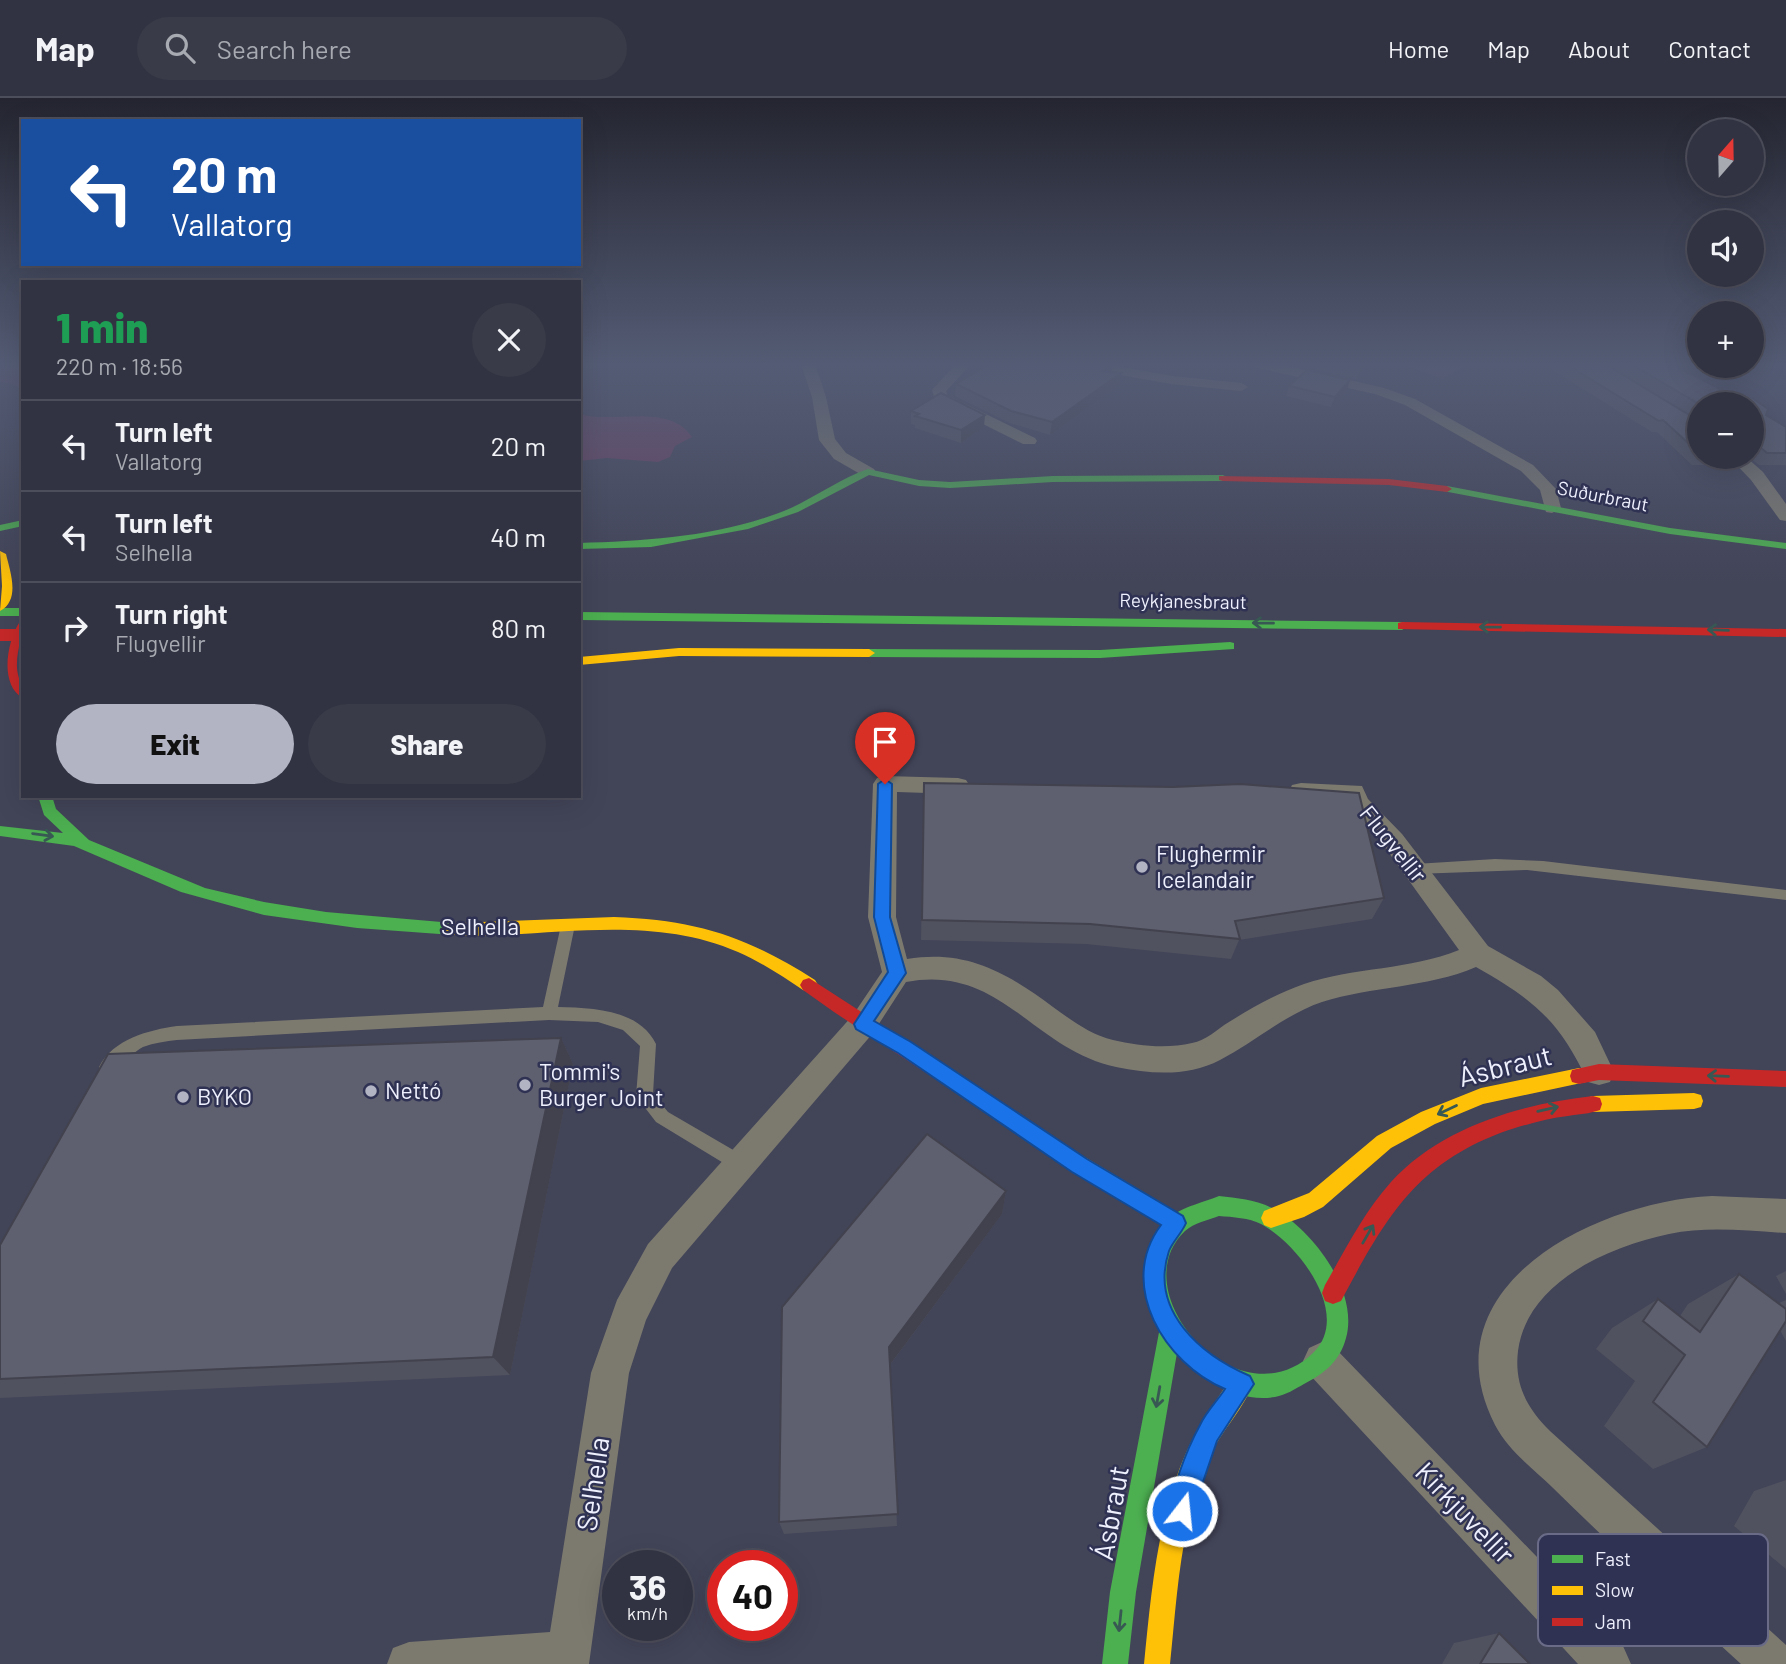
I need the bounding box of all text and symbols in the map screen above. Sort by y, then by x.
search box [137,17,627,80]
text: Map [35,28,95,68]
icon: search [161,29,199,67]
text: Search here [217,33,352,64]
text: Home [1388,34,1449,63]
text: Map [1487,34,1530,63]
text: About [1568,34,1630,63]
text: Contact [1668,34,1751,63]
north arrow [1687,119,1764,196]
map controls [1687,119,1764,469]
text: 20 m [171,144,277,203]
icon: left [56,147,147,238]
text: Vallatorg [171,204,293,242]
button: sound [1687,210,1764,287]
text: 1 min [56,301,148,351]
button: + [1687,301,1764,378]
button: close [472,303,546,377]
text: 220 m · 18:56 [56,352,183,380]
button: − [1687,392,1764,469]
text: Turn left [115,416,213,447]
icon: left [56,427,94,465]
text: 20 m [491,430,546,461]
text: Vallatorg [115,447,202,475]
street label: Suðurbraut [1555,475,1651,516]
text: Turn left [115,507,213,538]
icon: left [56,518,94,556]
text: 40 m [490,521,546,552]
text: Selhella [115,538,193,566]
street label: Reykjanesbraut [1119,588,1247,613]
text: Turn right [115,598,228,629]
icon: right [56,609,94,647]
text: 80 m [491,612,546,643]
one-way arrow [1252,617,1275,630]
one-way arrow [1479,620,1502,634]
one-way arrow [1707,624,1730,637]
text: Flugvellir [115,629,206,657]
button: Exit [56,704,294,784]
button: Share [308,704,546,784]
pin [855,712,915,784]
icon: arrive [866,723,904,761]
street label: Flugvellir [1354,799,1434,888]
one-way arrow [31,829,53,842]
place label: Flughermir Icelandair [1156,839,1266,893]
marker: Flughermir Icelandair [1134,859,1150,875]
street label: Selhella [441,912,519,940]
street label: Ásbraut [1454,1037,1555,1093]
place label: Tommi's Burger Joint [539,1057,664,1111]
one-way arrow [1707,1070,1730,1083]
place label: Nettó [385,1076,441,1104]
marker: Tommi's Burger Joint [517,1077,533,1093]
place label: BYKO [197,1082,252,1110]
marker: Nettó [363,1083,379,1099]
marker: BYKO [175,1089,191,1105]
one-way arrow [1536,1102,1559,1115]
one-way arrow [1436,1104,1457,1117]
one-way arrow [1361,1225,1375,1245]
one-way arrow [1151,1385,1164,1408]
street label: Selhella [569,1435,615,1533]
street label: Kirkjuvellir [1409,1454,1523,1570]
street label: Ásbraut [1085,1463,1135,1563]
position arrow [1145,1474,1219,1548]
legend [1538,1534,1768,1646]
text: Fast [1595,1547,1631,1570]
speed limit sign: 40 [707,1550,798,1641]
text: 36 [629,1565,666,1607]
text: Slow [1595,1578,1634,1601]
text: km/h [627,1602,668,1624]
one-way arrow [1113,1609,1126,1632]
text: Jam [1595,1610,1631,1633]

